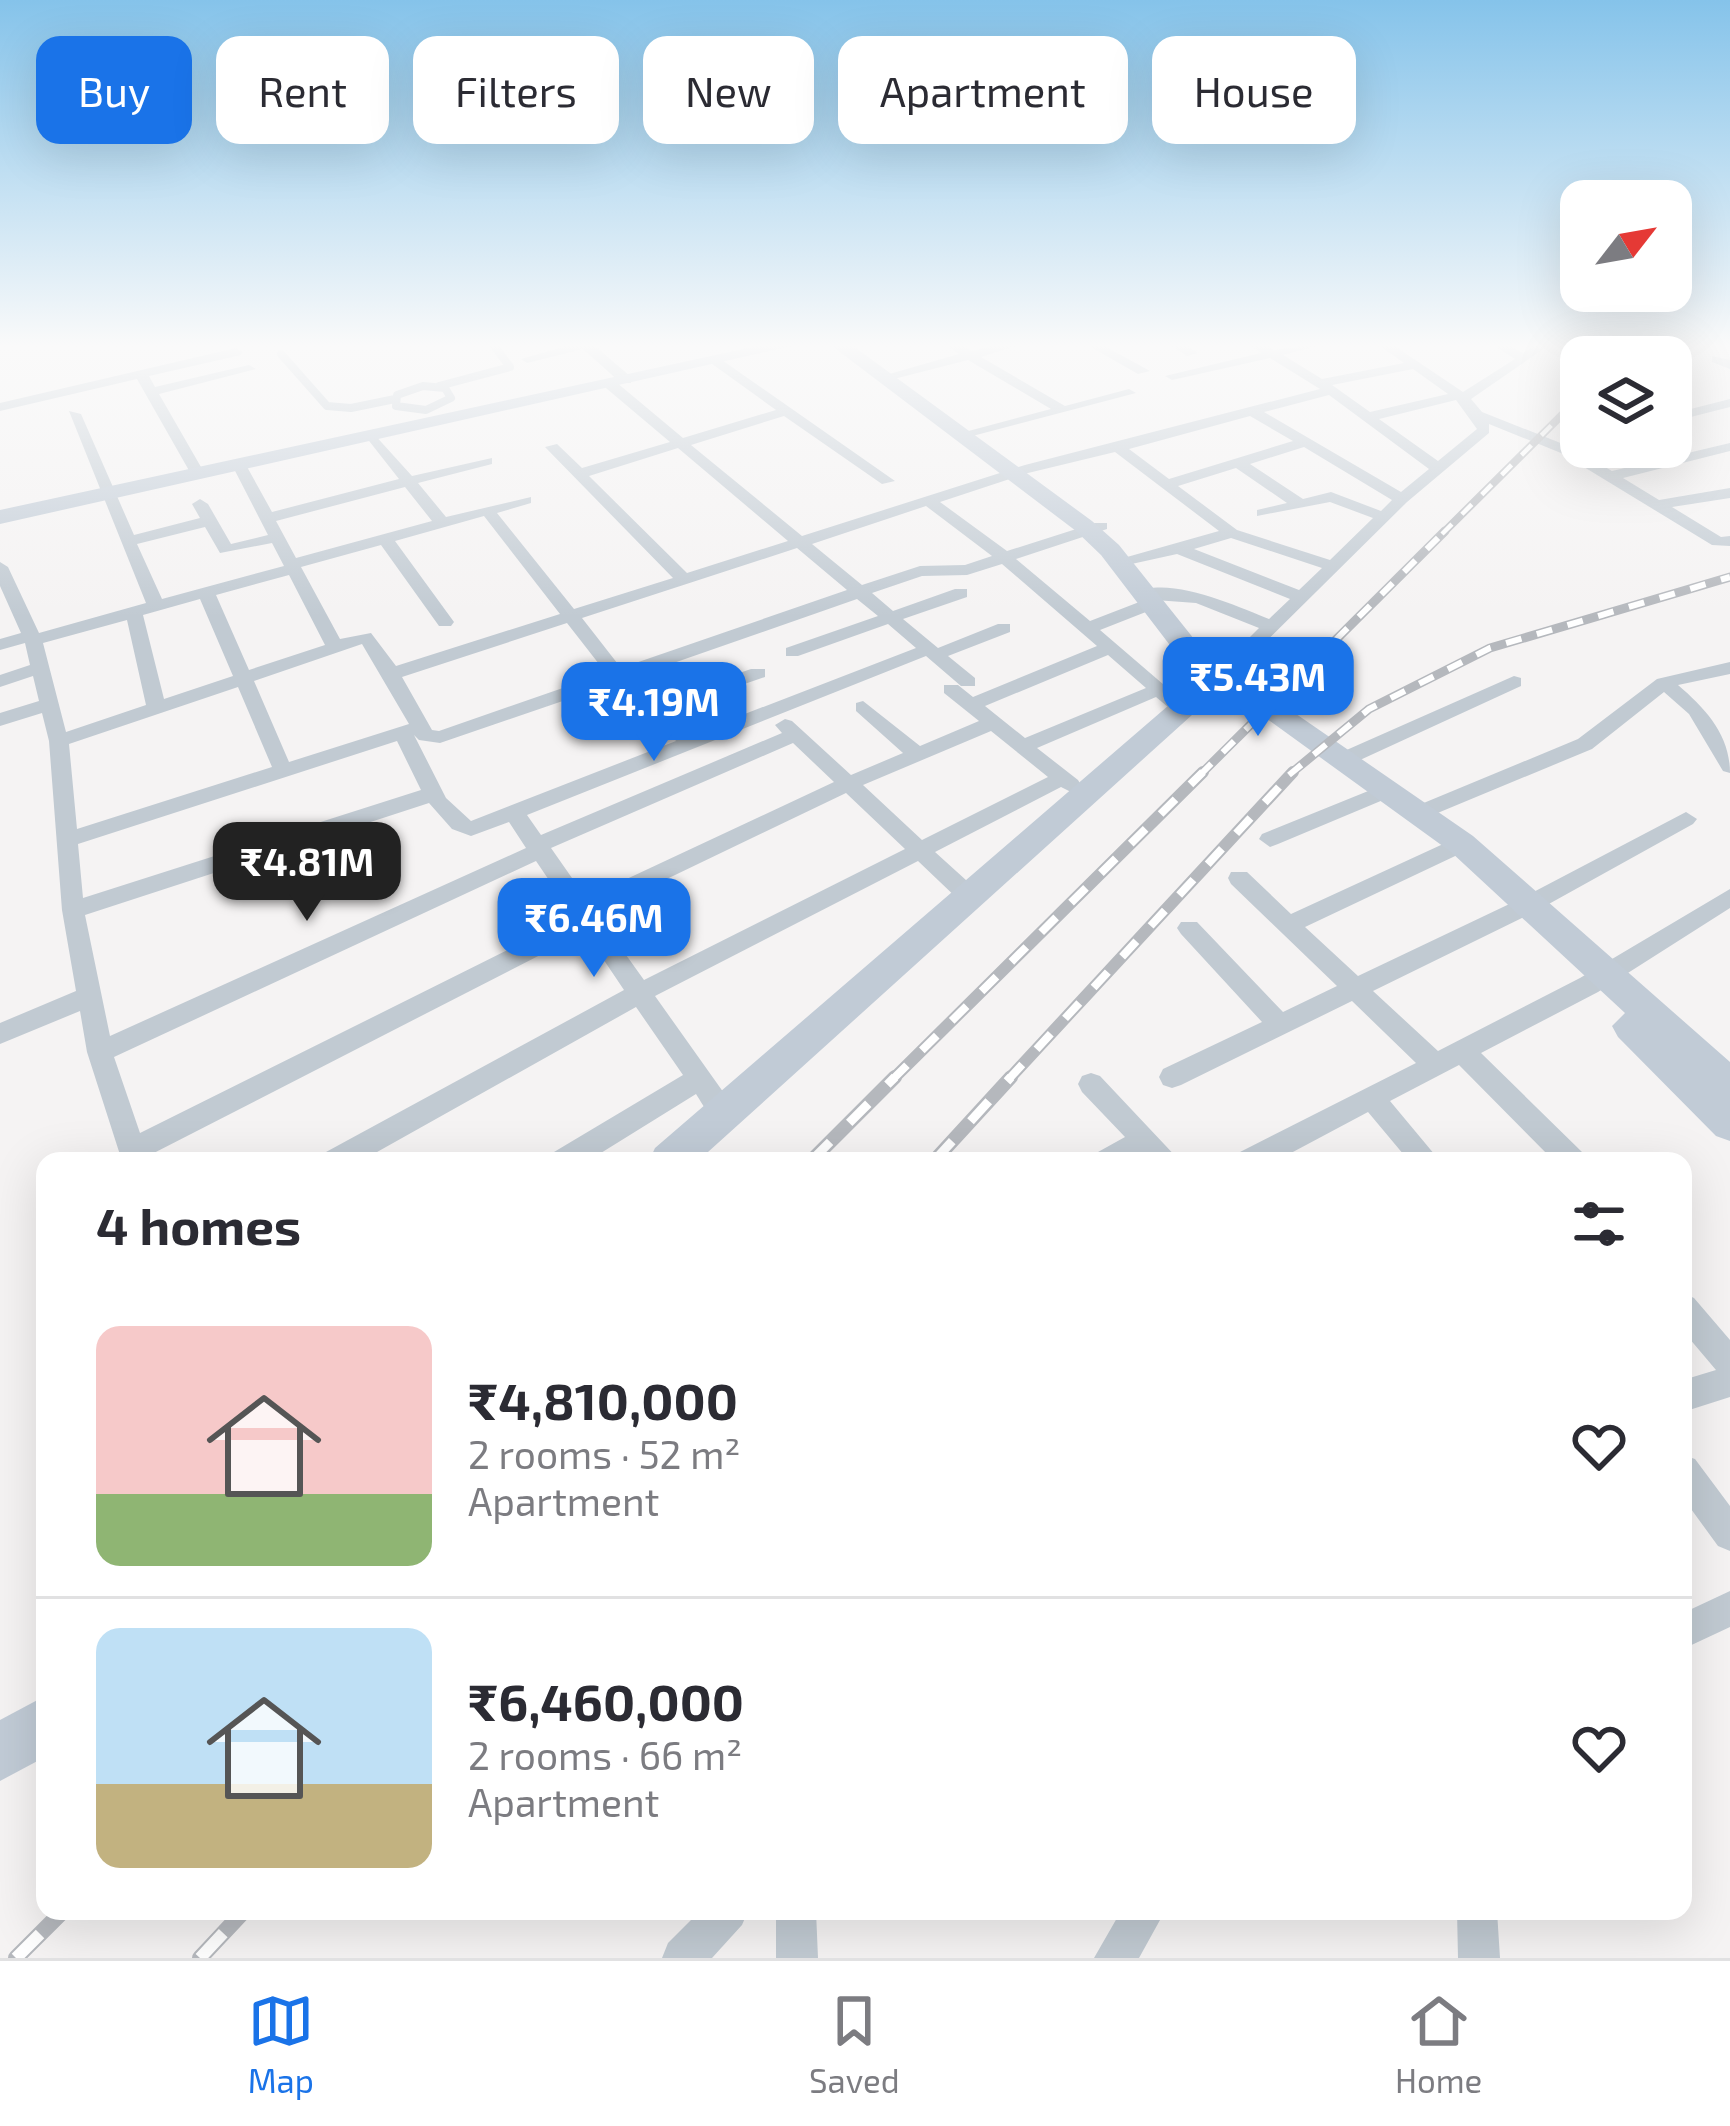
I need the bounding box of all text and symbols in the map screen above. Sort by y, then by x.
chip: Buy [36,36,192,144]
chip: Rent [216,36,389,144]
chip: Filters [413,36,619,144]
chip: New [643,36,814,144]
chip: Apartment [838,36,1128,144]
chip: House [1152,36,1356,144]
north arrow [1560,180,1692,312]
map controls [1560,180,1692,468]
button: layers [1560,336,1692,468]
pin: ₹5.43M [1160,637,1356,739]
text: ₹5.43M [1190,652,1326,699]
pin: ₹4.19M [556,662,752,764]
text: ₹4.19M [588,677,720,724]
pin: ₹4.81M [209,822,405,924]
text: ₹4.81M [240,837,374,884]
pin: ₹6.46M [496,878,692,980]
text: ₹6.46M [525,893,663,940]
icon: filters [1566,1191,1632,1257]
text: 4 homes [96,1194,301,1255]
text: ₹4,810,000 [468,1369,738,1430]
icon: home [192,1374,336,1518]
icon: heart [1566,1413,1632,1479]
text: 2 rooms · 52 m² [468,1430,740,1477]
text: Apartment [468,1477,659,1524]
text: ₹6,460,000 [468,1670,744,1731]
icon: home [192,1676,336,1820]
icon: heart [1566,1715,1632,1781]
text: 2 rooms · 66 m² [468,1731,742,1778]
text: Apartment [468,1778,659,1825]
tab: Map [248,1988,314,2100]
tab: Saved [809,1988,900,2100]
tab: Home [1395,1988,1482,2100]

